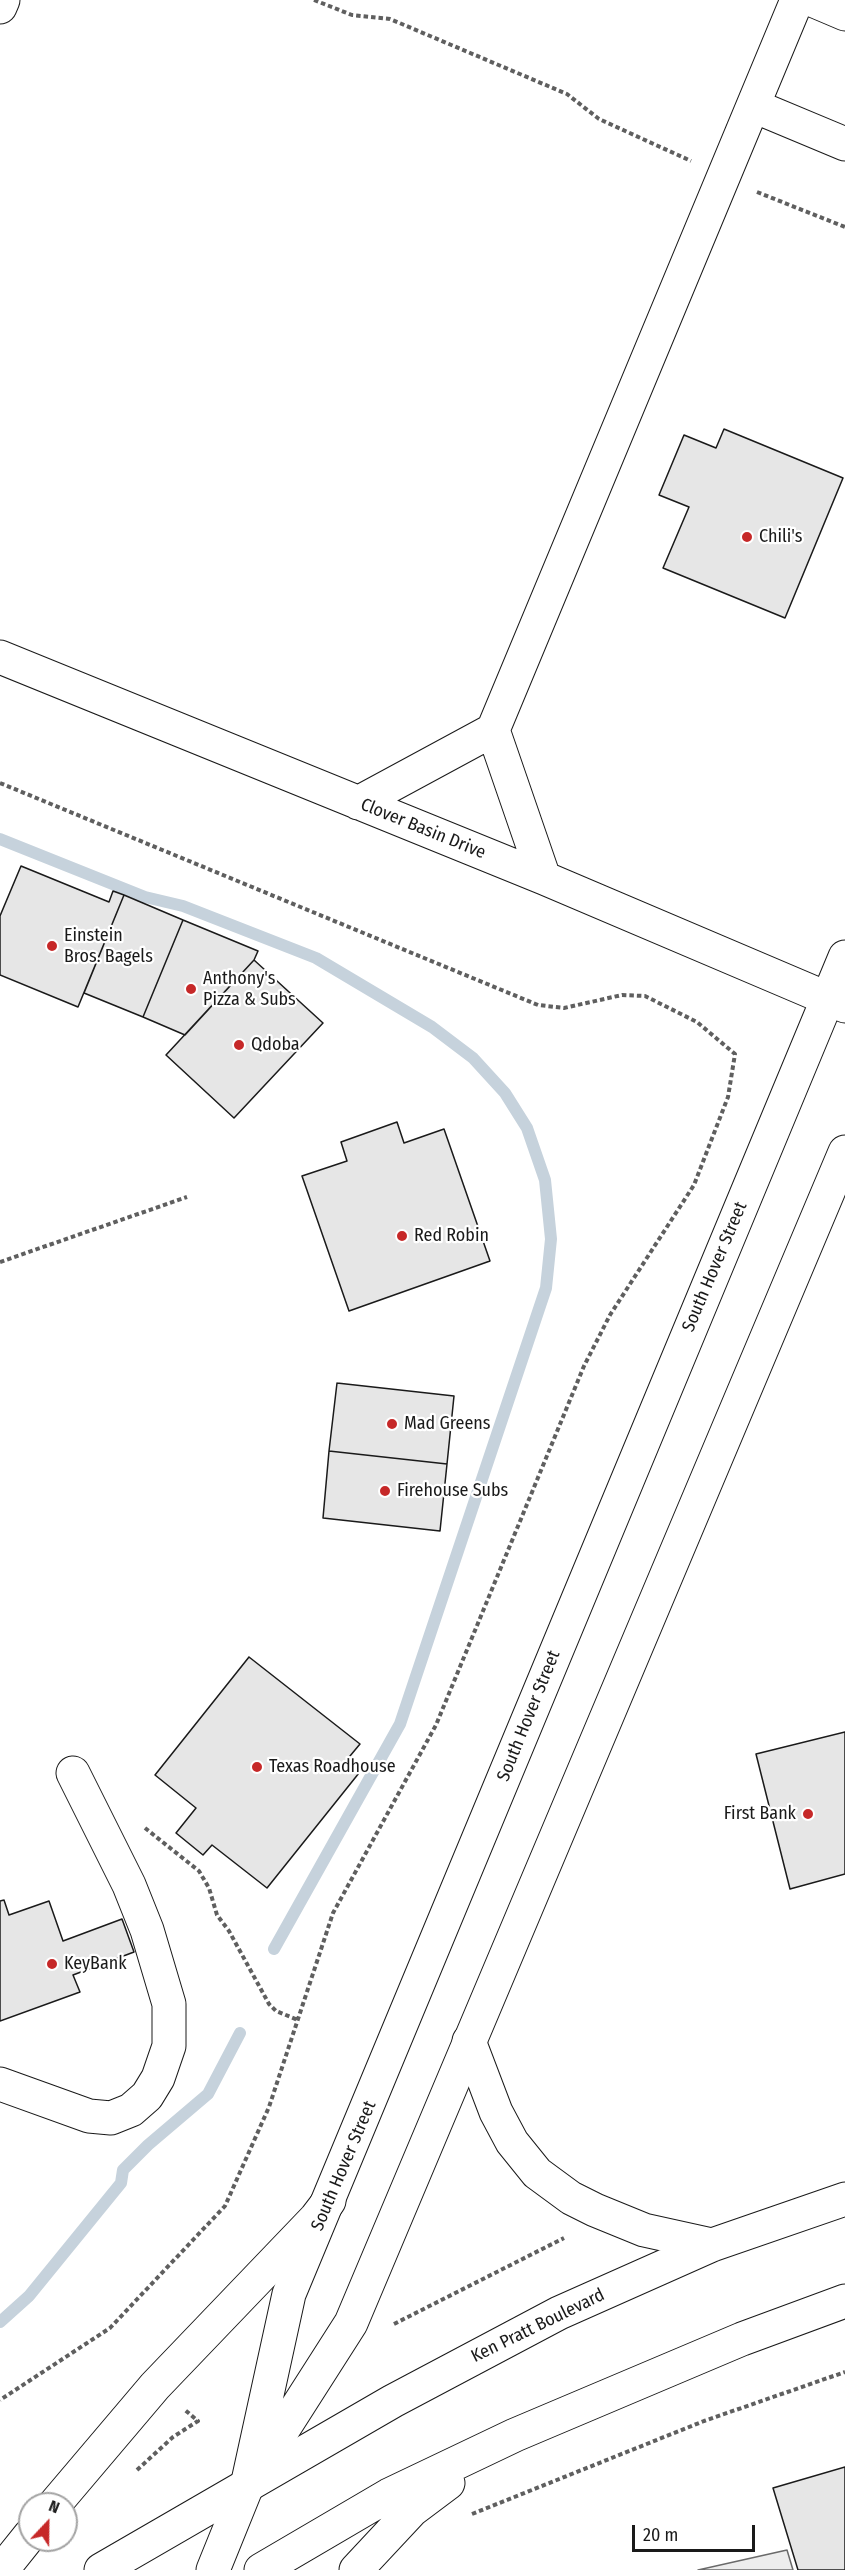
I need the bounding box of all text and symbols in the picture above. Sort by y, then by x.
place label: Chili's [759,526,802,548]
marker: Chili's [740,530,754,544]
street label: Clover Basin Drive [357,794,489,864]
place label: Einstein Bros. Bagels [64,925,153,968]
marker: Einstein Bros. Bagels [45,939,59,953]
place label: Anthony's Pizza & Subs [203,968,296,1010]
marker: Anthony's Pizza & Subs [184,982,198,996]
place label: Qdoba [251,1034,300,1056]
marker: Qdoba [232,1038,246,1052]
street label: South Hover Street [678,1199,752,1335]
place label: Red Robin [414,1225,489,1247]
marker: Red Robin [395,1229,409,1243]
place label: Mad Greens [404,1413,491,1435]
marker: Mad Greens [385,1417,399,1431]
place label: Firehouse Subs [397,1480,508,1502]
marker: Firehouse Subs [378,1484,392,1498]
street label: South Hover Street [493,1647,565,1785]
place label: Texas Roadhouse [269,1756,396,1778]
marker: Texas Roadhouse [250,1760,264,1774]
place label: First Bank [724,1803,796,1825]
marker: First Bank [801,1807,815,1821]
place label: KeyBank [64,1953,127,1975]
marker: KeyBank [45,1957,59,1971]
street label: South Hover Street [307,2098,381,2234]
street label: Ken Pratt Boulevard [468,2284,608,2368]
north arrow [18,2492,78,2552]
text: N [46,2496,62,2517]
scale bar [635,2513,758,2551]
text: 20 m [643,2524,678,2546]

